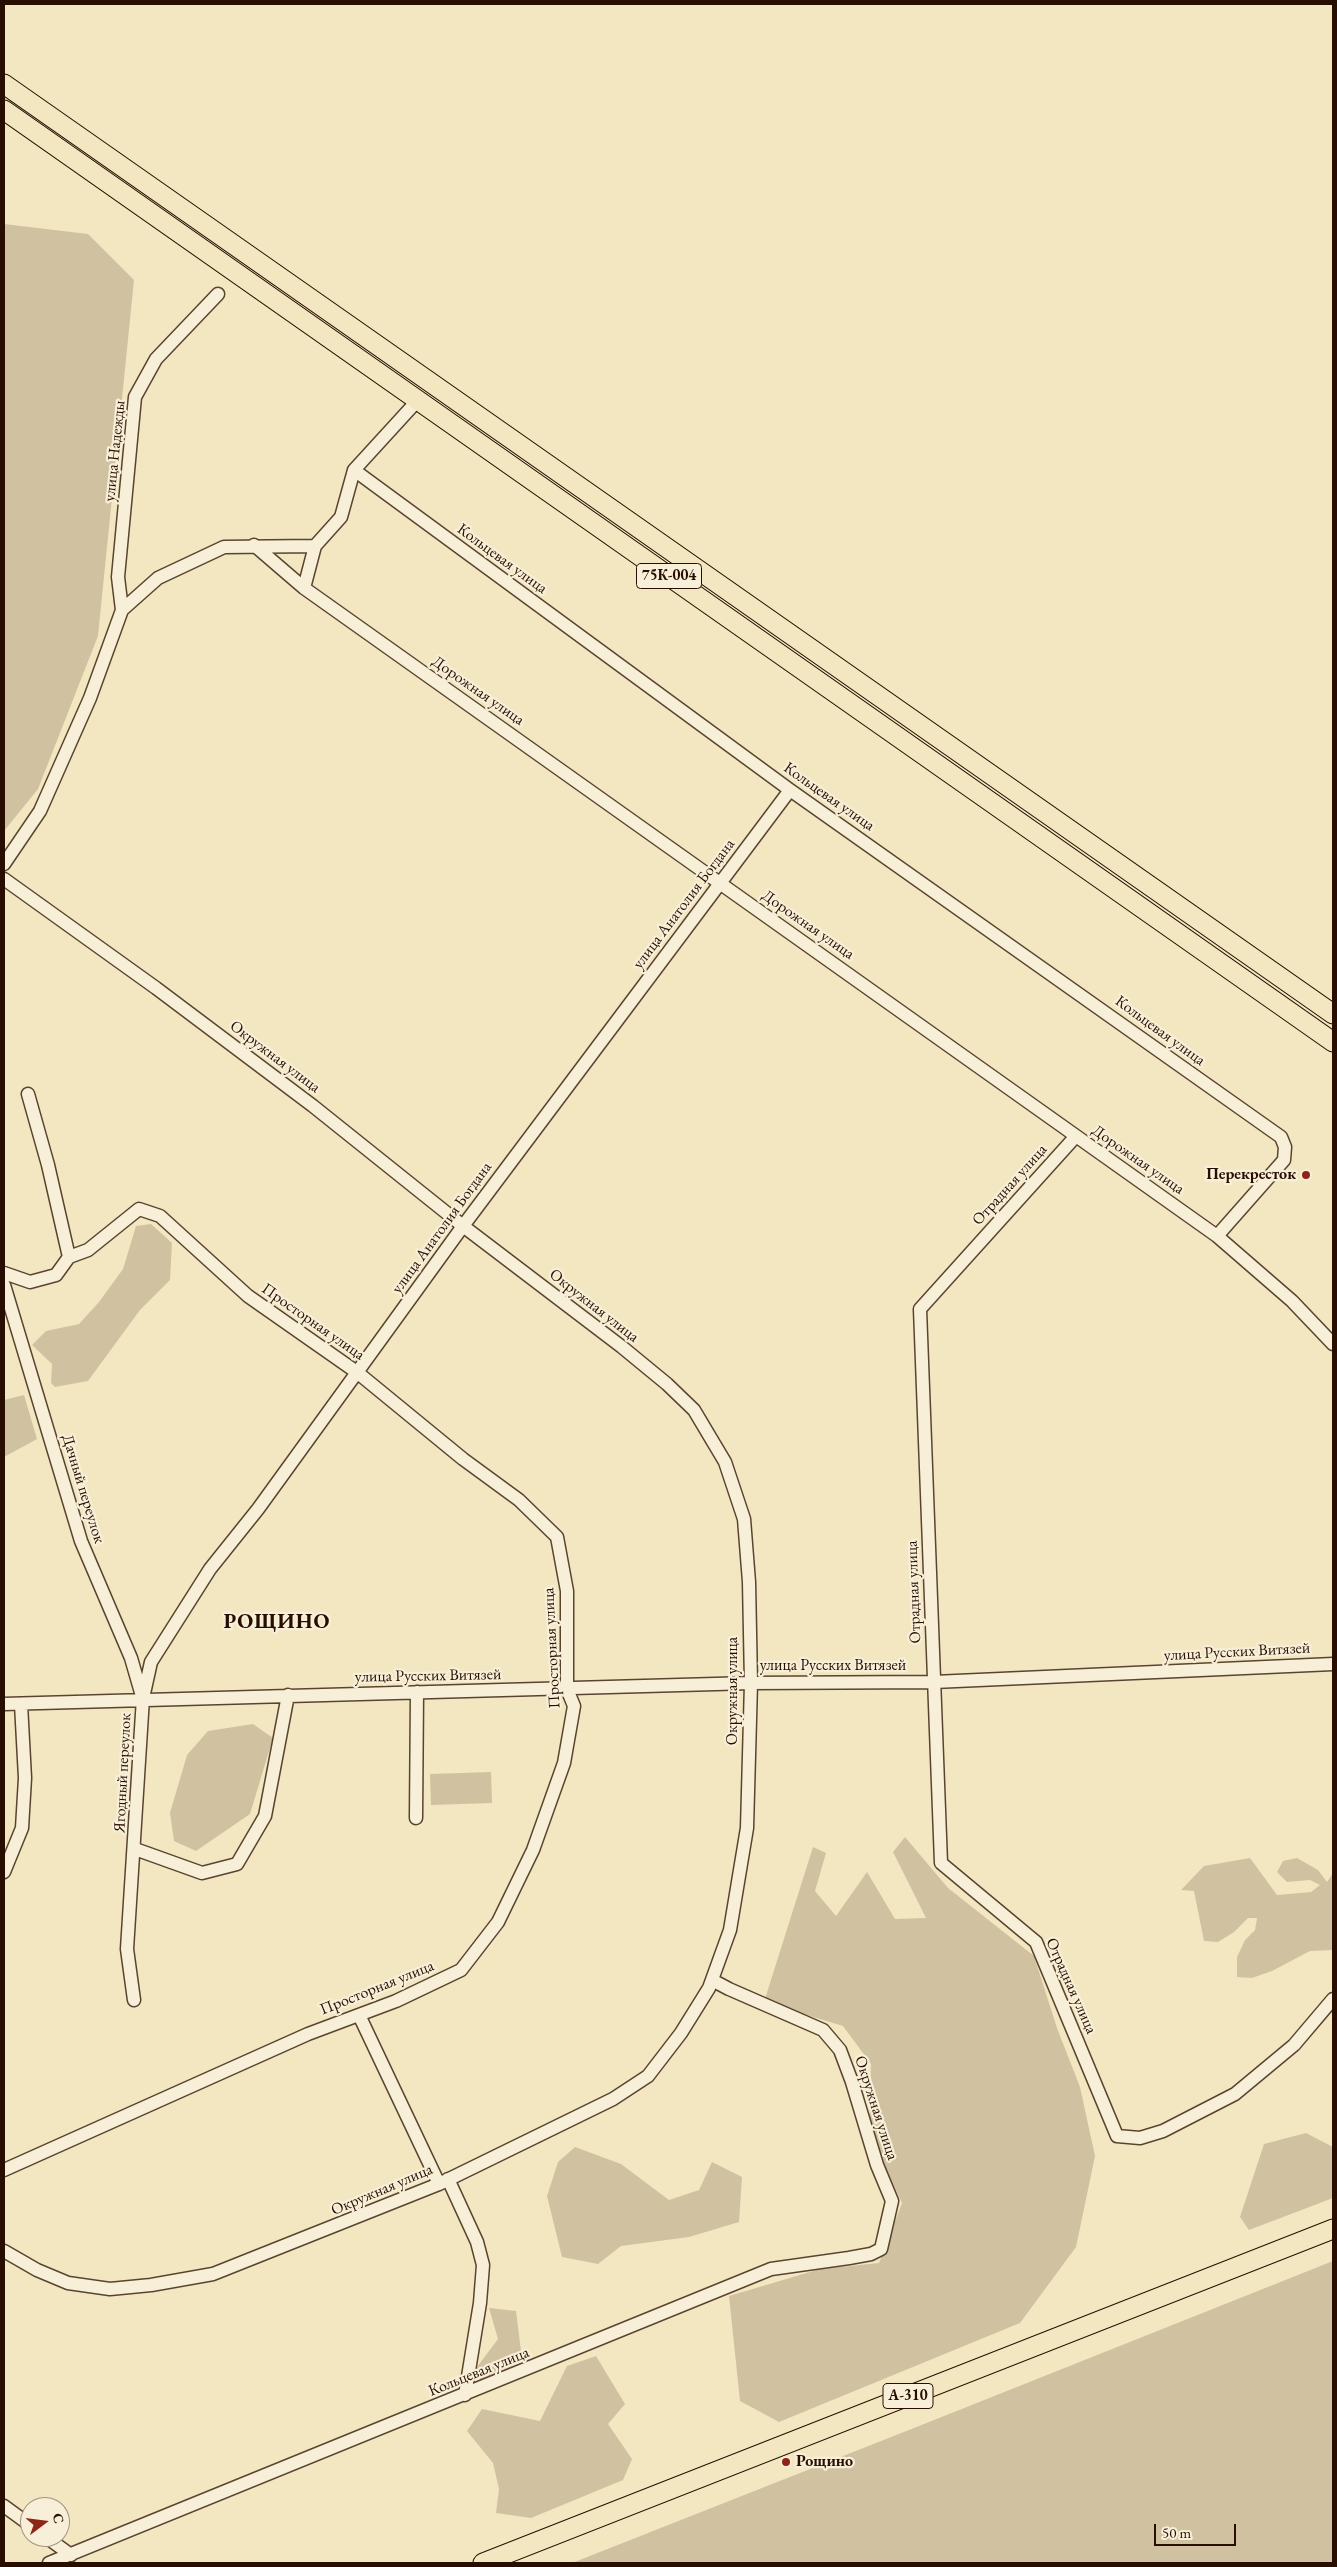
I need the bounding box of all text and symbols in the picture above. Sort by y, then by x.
street label: улица Надежды [100,400,130,502]
street label: Кольцевая улица [453,520,551,598]
road number: 75К-004 [636,564,702,588]
street label: Дорожная улица [428,652,528,730]
street label: Кольцевая улица [780,758,878,836]
street label: улица Анатолия Богдана [629,835,739,973]
street label: Дорожная улица [758,886,858,964]
street label: Кольцевая улица [1111,992,1209,1070]
street label: Окружная улица [226,1017,324,1097]
street label: Дорожная улица [1088,1121,1188,1199]
street label: Отрадная улица [968,1140,1052,1230]
street label: улица Анатолия Богдана [388,1158,496,1298]
place label: Перекресток [1206,1165,1296,1185]
marker: Перекресток [1300,1169,1312,1181]
street label: Окружная улица [545,1265,643,1347]
street label: Просторная улица [258,1279,368,1365]
street label: Дачный переулок [57,1432,109,1546]
street label: Отрадная улица [903,1540,925,1644]
street label: Просторная улица [539,1587,565,1709]
district label: РОЩИНО [223,1609,331,1635]
street label: Окружная улица [723,1637,743,1745]
street label: улица Русских Витязей [1163,1639,1311,1665]
street label: улица Русских Витязей [760,1656,906,1676]
street label: улица Русских Витязей [355,1665,501,1687]
street label: Ягодный переулок [110,1713,136,1833]
street label: Отрадная улица [1041,1935,1101,2037]
street label: Просторная улица [317,1956,437,2020]
street label: Окружная улица [850,2053,902,2163]
street label: Окружная улица [328,2160,436,2220]
street label: Кольцевая улица [426,2343,532,2401]
road number: А-310 [883,2384,933,2408]
place label: Рощино [796,2452,853,2472]
marker: Рощино [780,2456,792,2468]
north arrow [20,2497,70,2547]
text: С [49,2511,69,2526]
scale bar [1157,2514,1240,2546]
text: 50 m [1162,2523,1191,2542]

